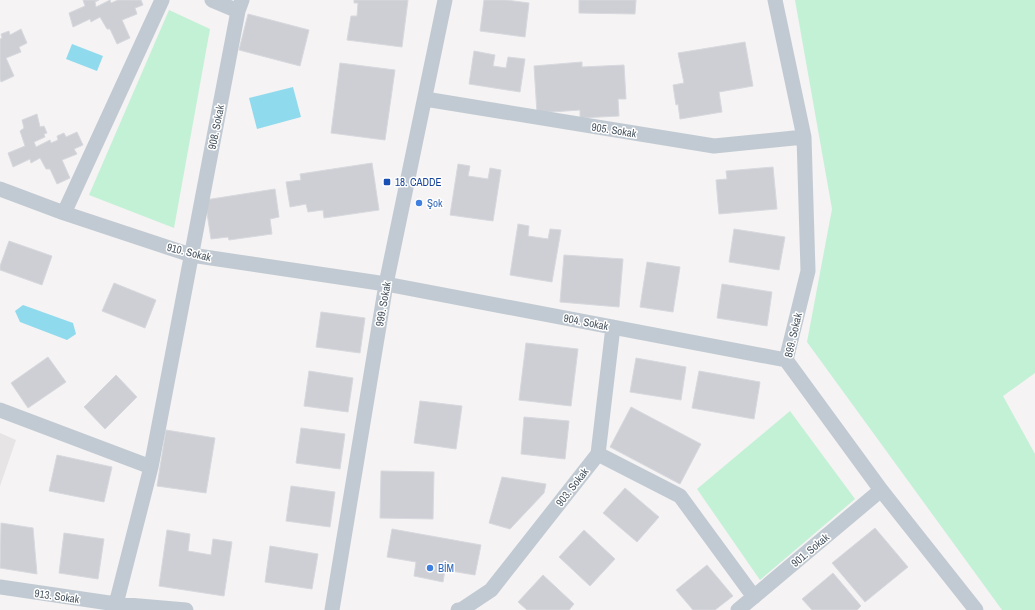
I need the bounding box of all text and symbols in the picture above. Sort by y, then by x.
street label: 908. Sokak [205,103,227,150]
street label: 905. Sokak [591,120,638,141]
place label: 18. CADDE [395,175,442,189]
marker: 18. CADDE [382,177,392,187]
place label: Şok [427,196,443,210]
marker: Şok [414,198,424,208]
street label: 910. Sokak [165,240,213,264]
street label: 999. Sokak [372,280,394,327]
street label: 904. Sokak [563,311,610,333]
street label: 899. Sokak [781,311,805,359]
street label: 903. Sokak [553,465,592,509]
street label: 901. Sokak [788,530,832,570]
place label: BİM [438,561,454,575]
marker: BİM [425,563,435,573]
street label: 913. Sokak [34,586,81,606]

